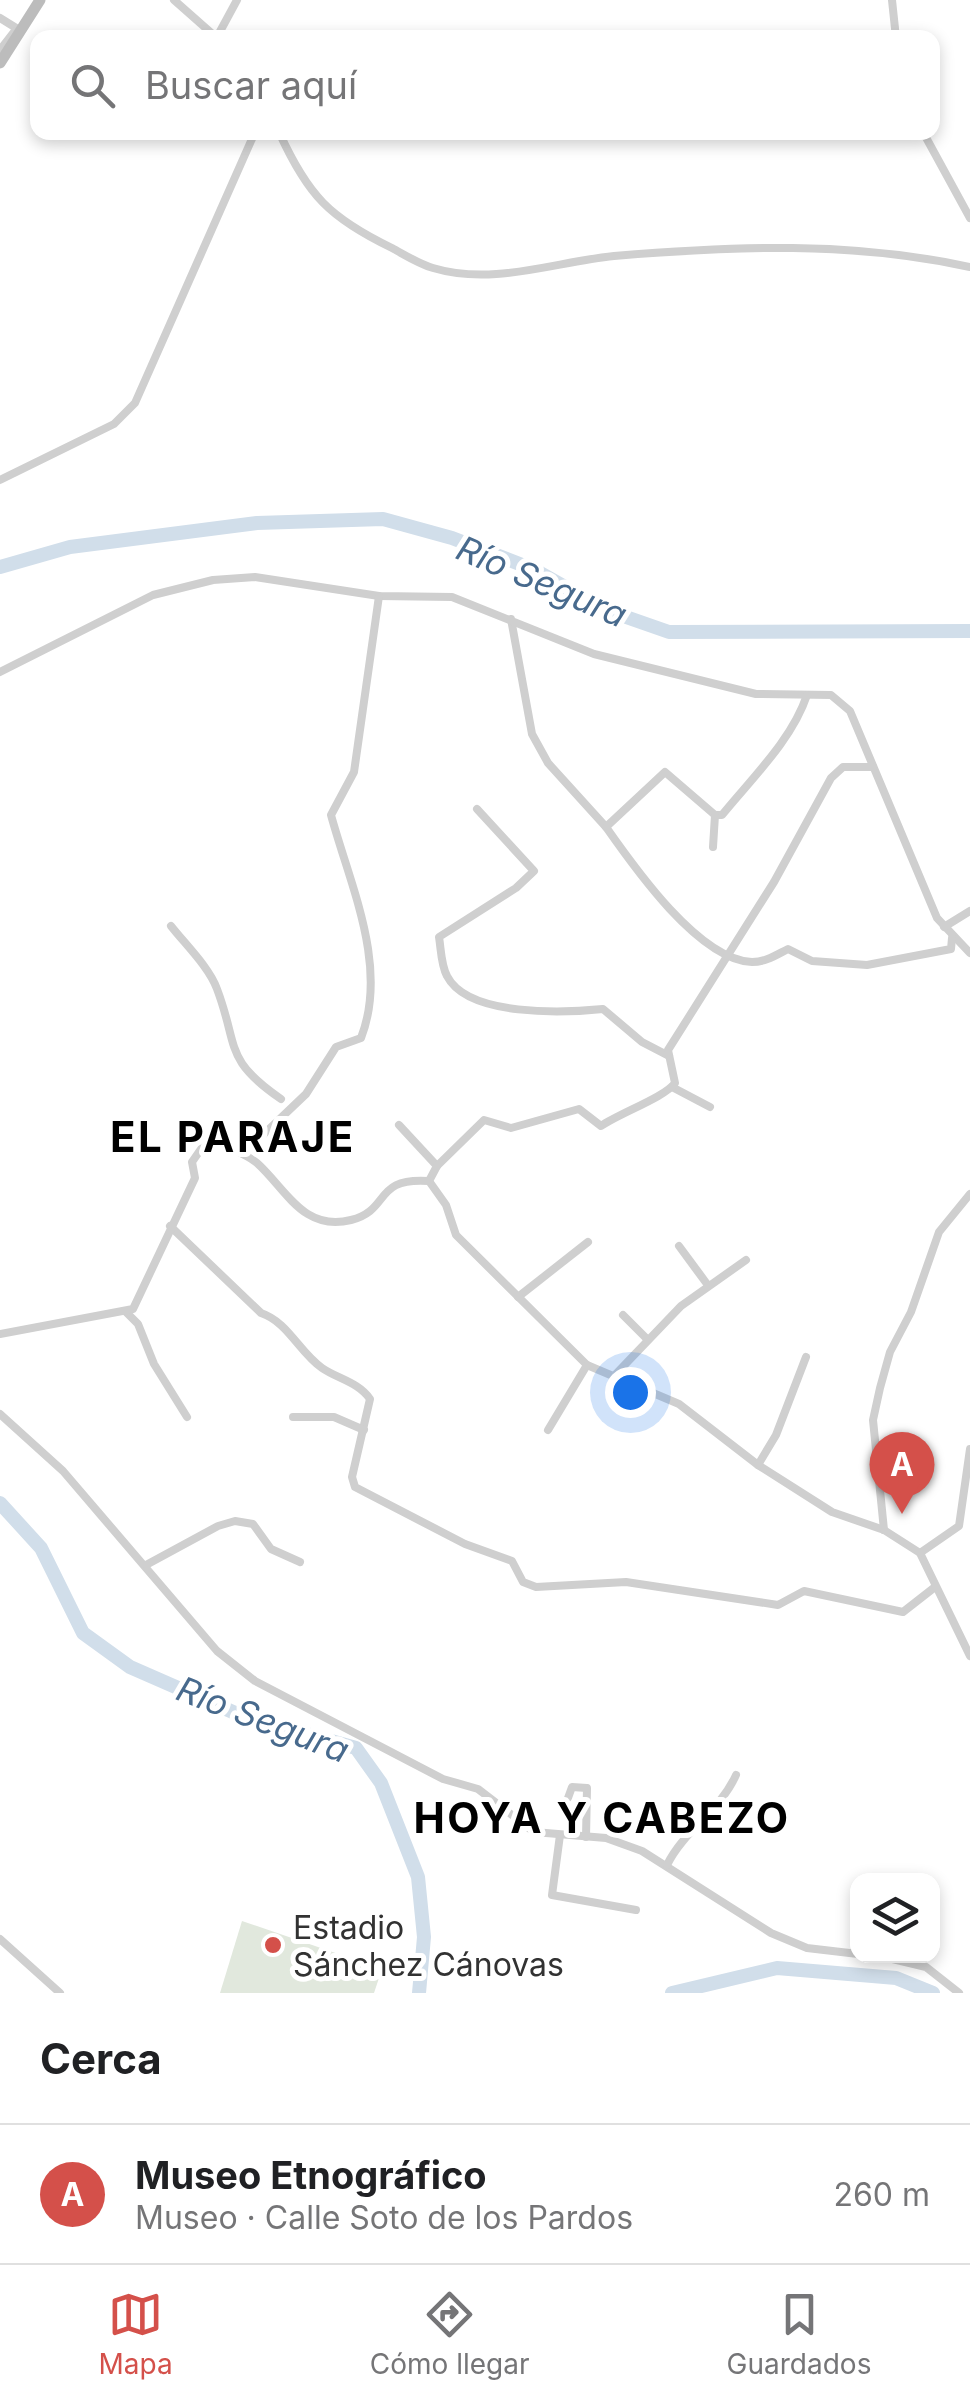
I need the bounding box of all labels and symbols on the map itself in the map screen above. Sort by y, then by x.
water label: Río Segura [451,526,633,636]
district label: EL PARAJE [110,1111,356,1162]
your location [605,1367,656,1418]
pin: A [870,1432,934,1514]
water label: Río Segura [171,1667,355,1771]
district label: HOYA Y CABEZO [413,1792,791,1843]
place label: Estadio Sánchez Cánovas [293,1908,564,1984]
marker: Estadio Sánchez Cánovas [262,1934,284,1956]

